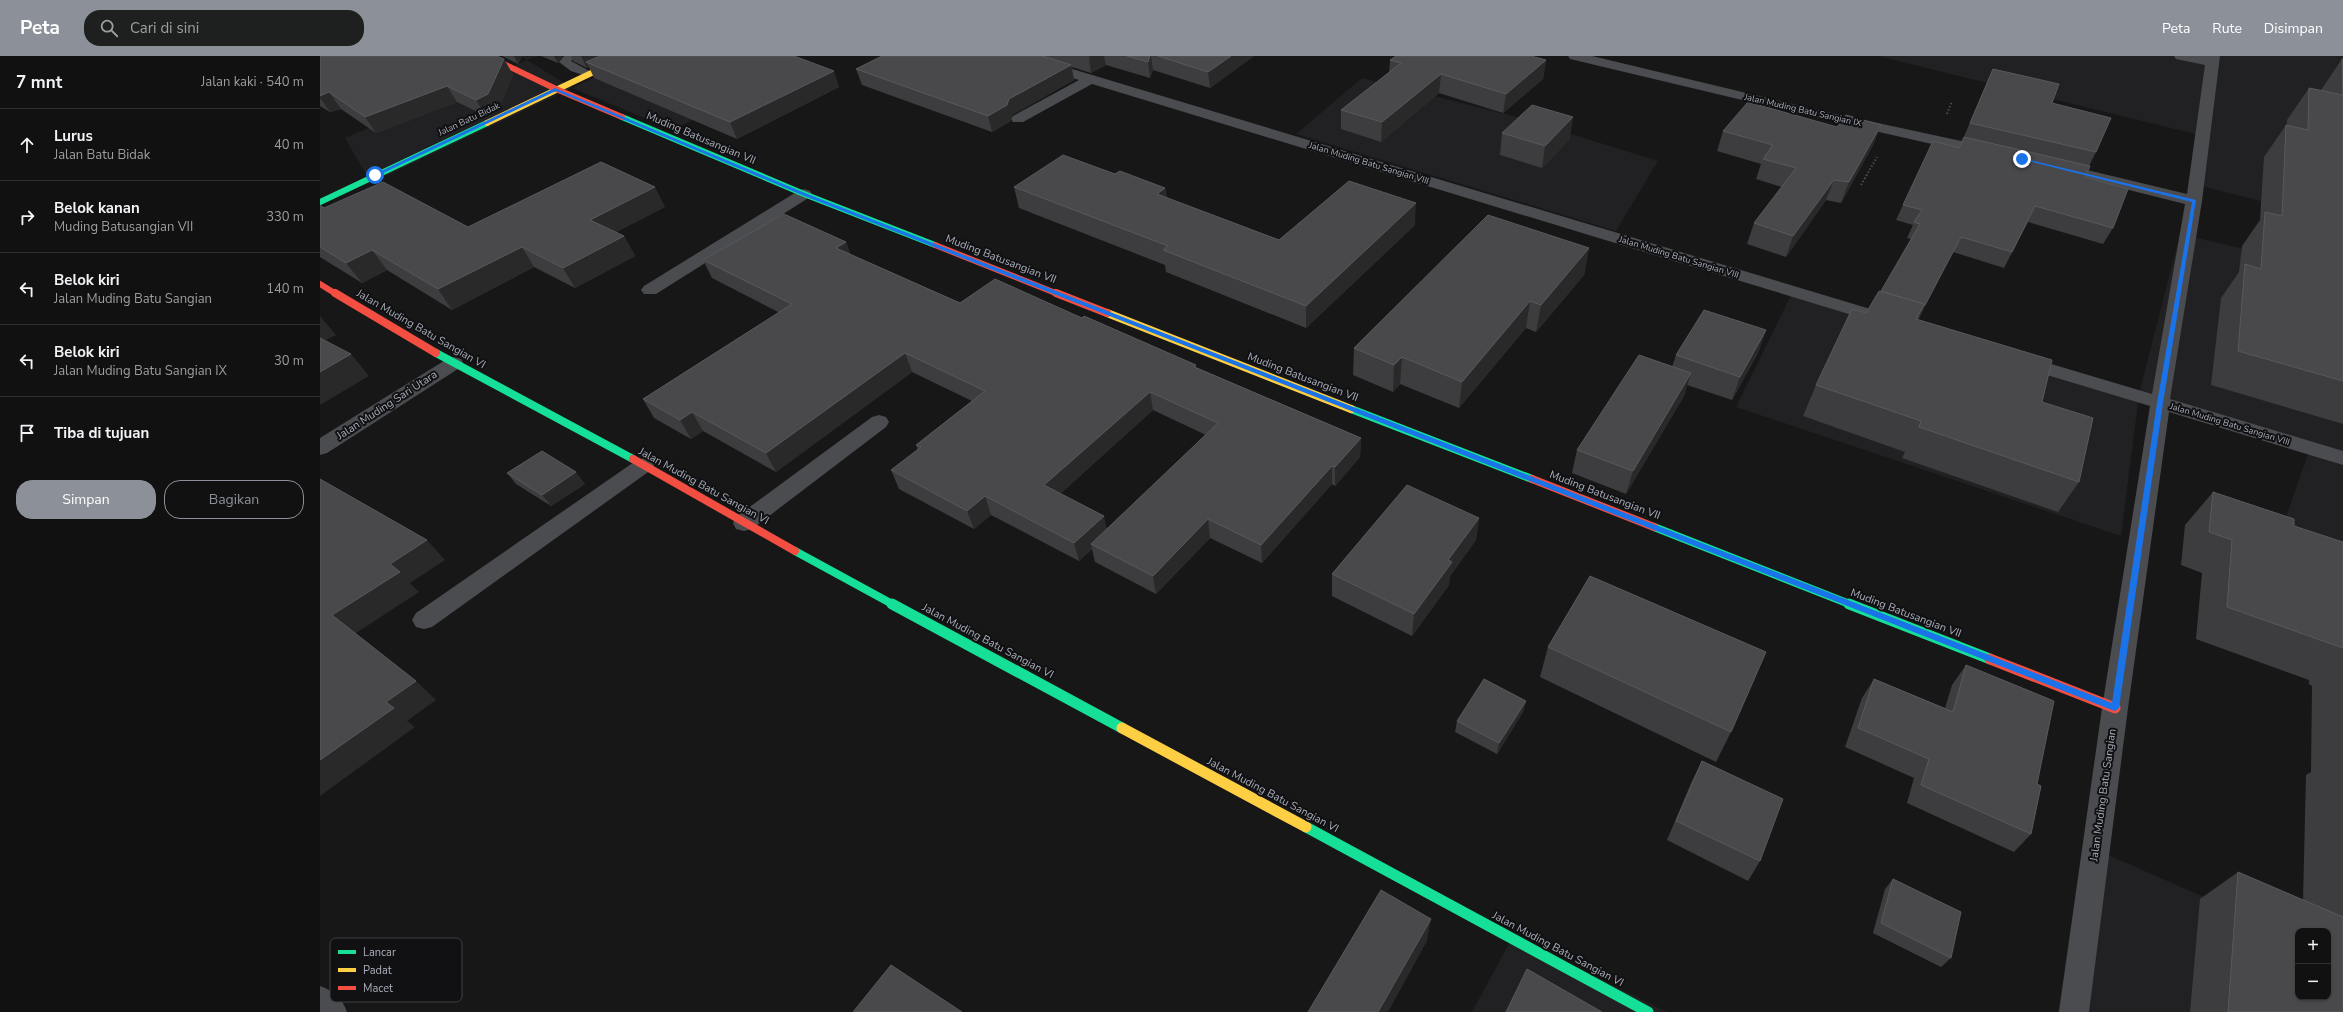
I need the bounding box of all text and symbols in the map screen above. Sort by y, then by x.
search box [84,10,364,46]
text: Peta [20,15,60,41]
icon: search [98,17,120,39]
text: Cari di sini [130,18,199,38]
text: Peta [2162,19,2190,38]
text: Rute [2212,19,2242,38]
text: Disimpan [2264,19,2323,38]
text: 7 mnt [16,71,62,94]
text: Jalan kaki · 540 m [201,73,304,91]
street label: Jalan Muding Batu Sangian IX [1742,90,1863,129]
street label: Jalan Batu Bidak [435,99,502,139]
street label: Muding Batusangian VII [644,108,758,168]
text: Lurus [54,126,93,146]
icon: ahead [16,134,38,156]
text: 40 m [274,136,304,154]
street label: Jalan Muding Batu Sangian VIII [1307,139,1430,187]
text: Jalan Batu Bidak [54,146,150,164]
route end [2013,150,2031,168]
route start [366,166,384,184]
text: Belok kanan [54,198,140,218]
icon: right [16,206,38,228]
text: 330 m [266,208,304,226]
text: Muding Batusangian VII [54,218,193,236]
street label: Muding Batusangian VII [943,231,1059,287]
street label: Jalan Muding Batu Sangian VIII [1617,233,1740,281]
text: Belok kiri [54,270,119,290]
icon: left [16,278,38,300]
text: 140 m [266,280,304,298]
street label: Jalan Muding Batu Sangian VI [353,285,488,372]
text: Jalan Muding Batu Sangian [54,290,212,308]
text: Belok kiri [54,342,119,362]
street label: Muding Batusangian VII [1245,349,1361,405]
icon: left [16,350,38,372]
text: 30 m [274,352,304,370]
text: Jalan Muding Batu Sangian IX [54,362,227,380]
street label: Jalan Muding Sari Utara [333,367,440,444]
street label: Jalan Muding Batu Sangian VIII [2168,400,2291,448]
icon: arrive [16,422,38,444]
text: Tiba di tujuan [54,423,149,443]
street label: Jalan Muding Batu Sangian VI [635,443,772,528]
street label: Muding Batusangian VII [1547,467,1663,523]
button: Simpan [16,480,156,519]
button: Bagikan [164,480,304,519]
street label: Muding Batusangian VII [1848,585,1964,641]
street label: Jalan Muding Batu Sangian VI [919,599,1056,682]
street label: Jalan Muding Batu Sangian [2086,728,2120,863]
street label: Jalan Muding Batu Sangian VI [1204,753,1341,836]
street label: Jalan Muding Batu Sangian VI [1489,907,1626,990]
map controls [2295,928,2331,1000]
button: + [2295,928,2331,964]
legend [330,938,462,1002]
text: Lancar [363,945,396,960]
text: Padat [363,963,392,978]
button: − [2295,964,2331,1000]
text: Macet [363,981,393,996]

